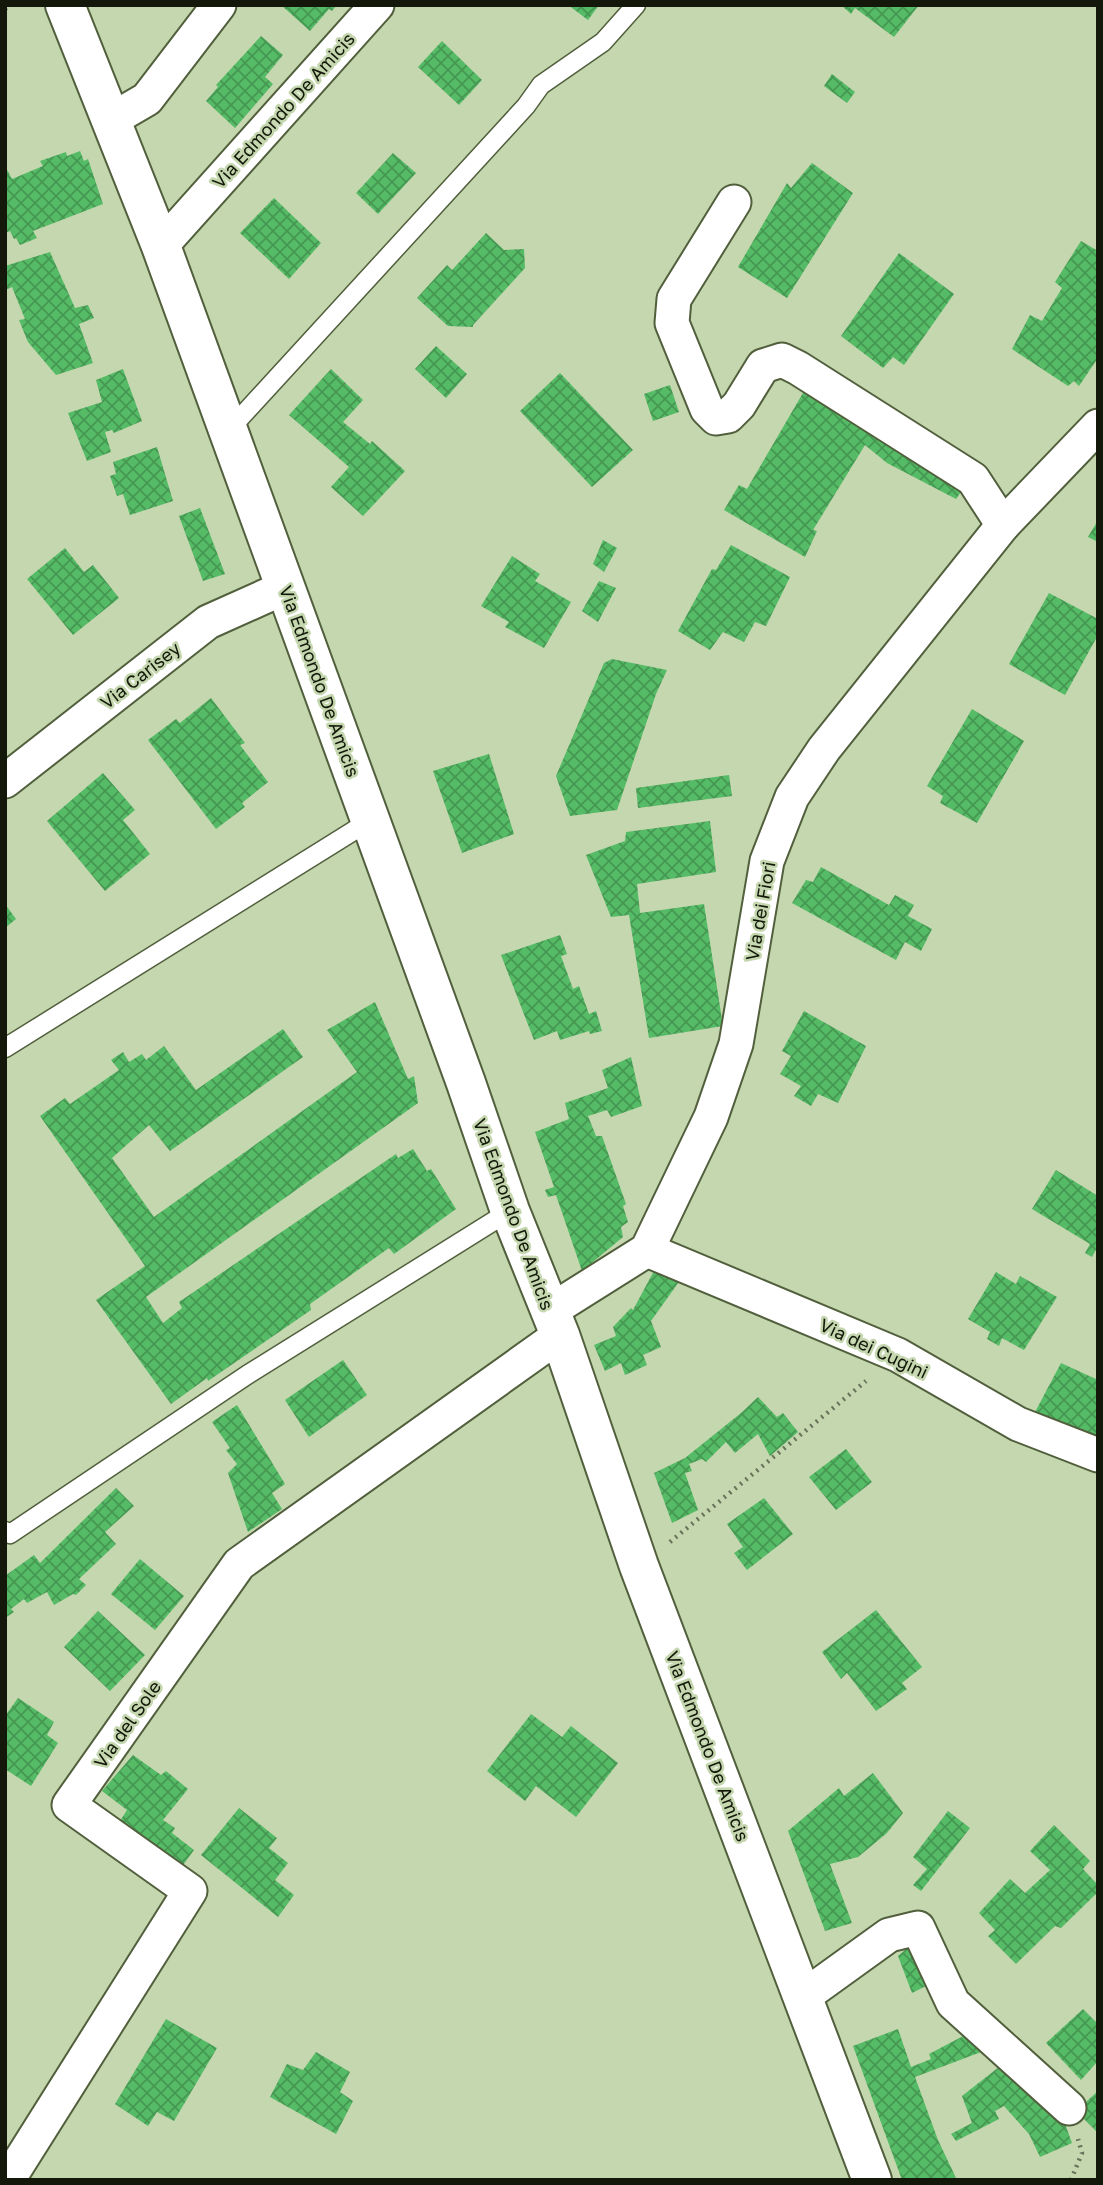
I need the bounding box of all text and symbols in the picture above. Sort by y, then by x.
street label: Via Edmondo De Amicis [207,28,359,192]
street label: Via Edmondo De Amicis [275,582,365,780]
street label: Via Carisey [96,637,184,713]
street label: Via dei Fiori [740,860,780,962]
street label: Via Edmondo De Amicis [469,1115,559,1313]
street label: Via dei Cugini [816,1313,932,1383]
street label: Via Edmondo De Amicis [662,1648,754,1844]
street label: Via del Sole [89,1676,165,1772]

